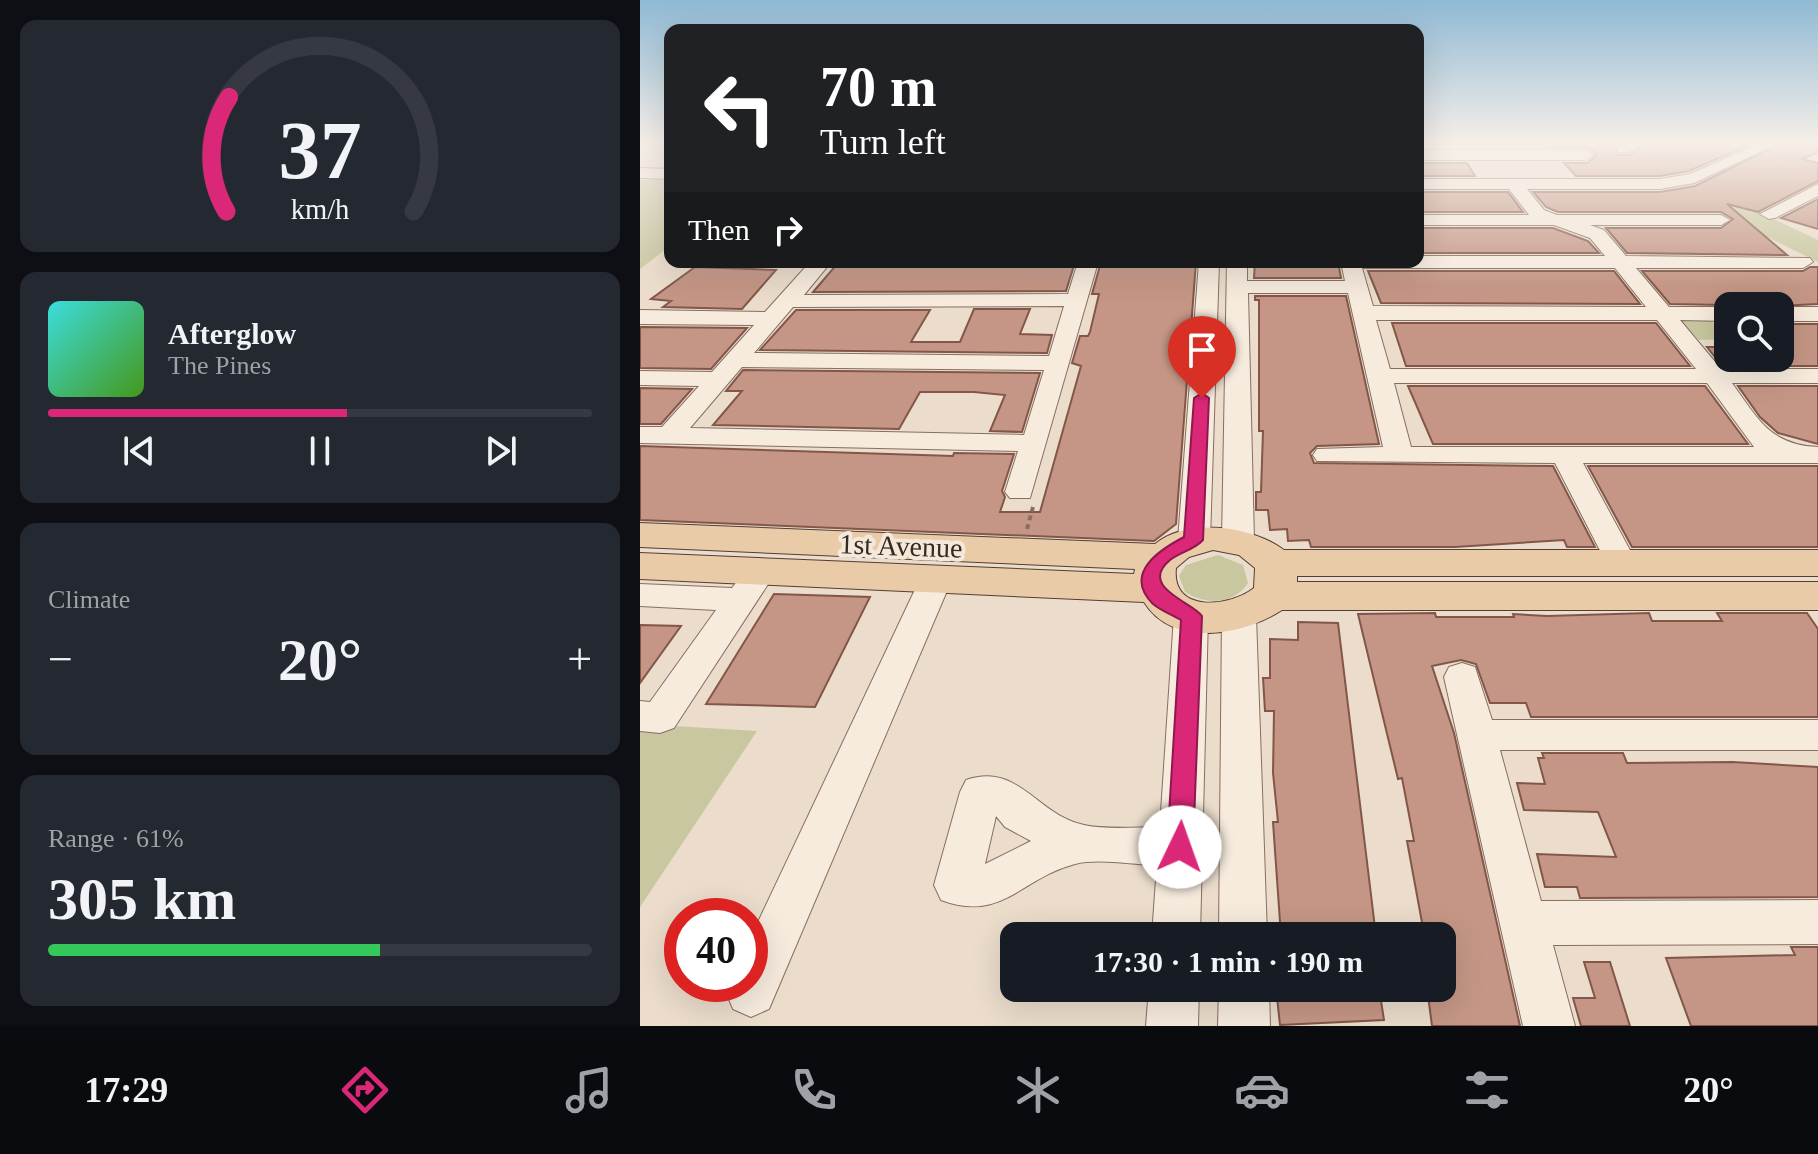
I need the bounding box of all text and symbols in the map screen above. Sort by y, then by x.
icon: left [688,56,792,160]
text: 70 m [820,56,937,118]
text: 37 [278,103,362,195]
text: Turn left [820,122,946,162]
text: km/h [291,194,349,225]
icon: right [766,208,810,252]
text: Then [688,213,750,246]
map controls [1714,292,1794,372]
button: search [1714,292,1794,372]
pin [1168,316,1236,398]
text: Afterglow [168,317,296,350]
icon: arrive [1180,328,1224,372]
text: The Pines [168,351,271,380]
icon: previous [117,429,161,473]
icon: pause [298,429,342,473]
icon: next [479,429,523,473]
street label: 1st Avenue [839,528,963,564]
text: Climate [48,585,130,614]
text: 20° [278,627,362,693]
text: − [48,635,73,684]
text: + [567,635,592,684]
position arrow [1138,805,1222,889]
text: Range · 61% [48,824,184,853]
text: 305 km [48,866,236,932]
speed limit sign: 40 [664,898,768,1002]
text: 17:30 · 1 min · 190 m [1093,945,1363,978]
icon: directions [337,1062,393,1118]
icon: music [561,1062,617,1118]
icon: phone [786,1062,842,1118]
icon: climate [1010,1062,1066,1118]
icon: car [1234,1062,1290,1118]
icon: filters [1459,1062,1515,1118]
text: 17:29 [84,1070,168,1110]
text: 20° [1683,1070,1734,1110]

